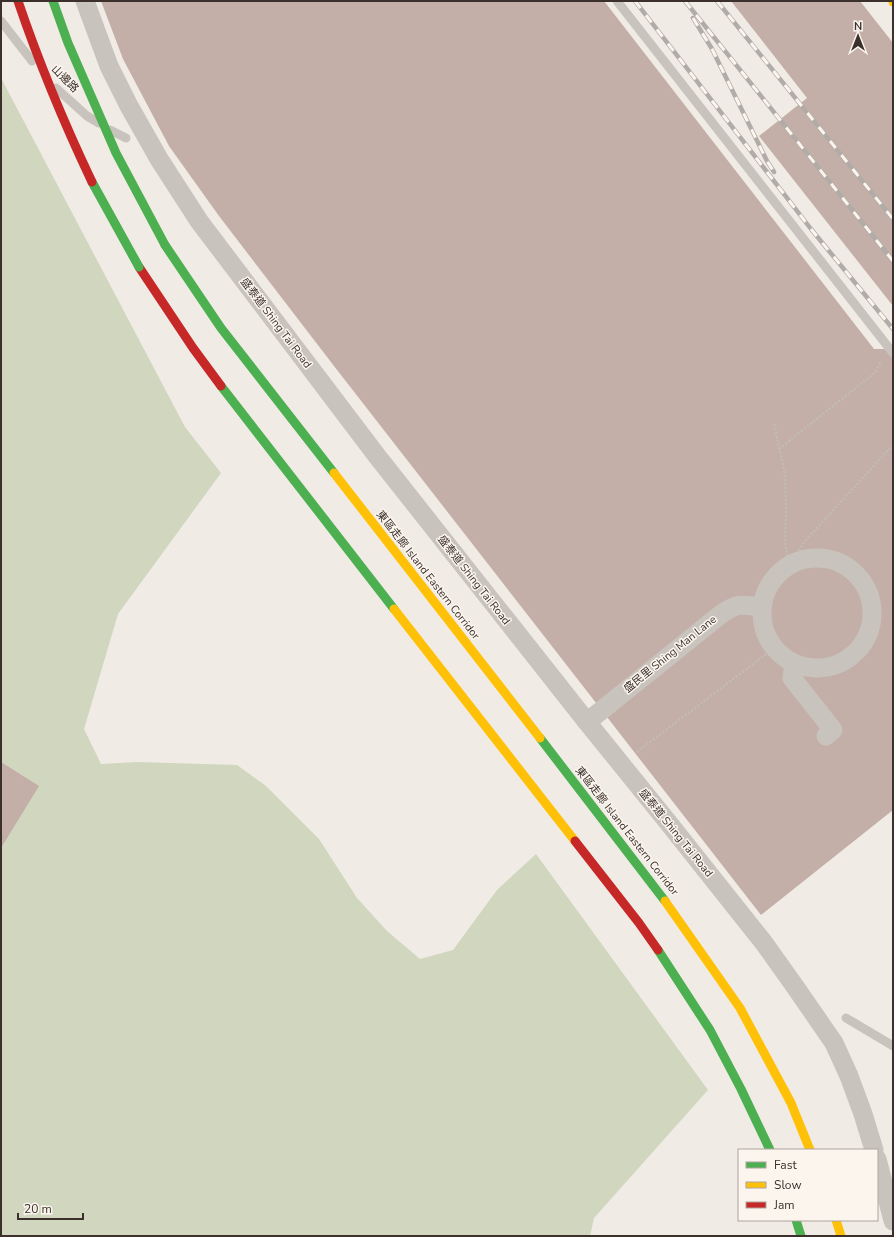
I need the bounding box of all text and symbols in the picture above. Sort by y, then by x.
north arrow [838,16,878,56]
text: N [854,19,862,34]
street label: 山邊路 [48,62,82,96]
street label: 盛泰道 Shing Tai Road [237,275,315,371]
street label: 東區走廊 Island Eastern Corridor [373,508,483,643]
street label: 盛泰道 Shing Tai Road [434,532,514,628]
street label: 盛民里 Shing Man Lane [621,612,720,696]
street label: 東區走廊 Island Eastern Corridor [572,764,682,899]
street label: 盛泰道 Shing Tai Road [636,786,716,880]
legend [738,1149,878,1221]
text: Fast [774,1157,797,1173]
text: Slow [774,1177,802,1193]
scale bar [18,1195,83,1221]
text: Jam [773,1197,795,1213]
text: 20 m [24,1201,52,1217]

